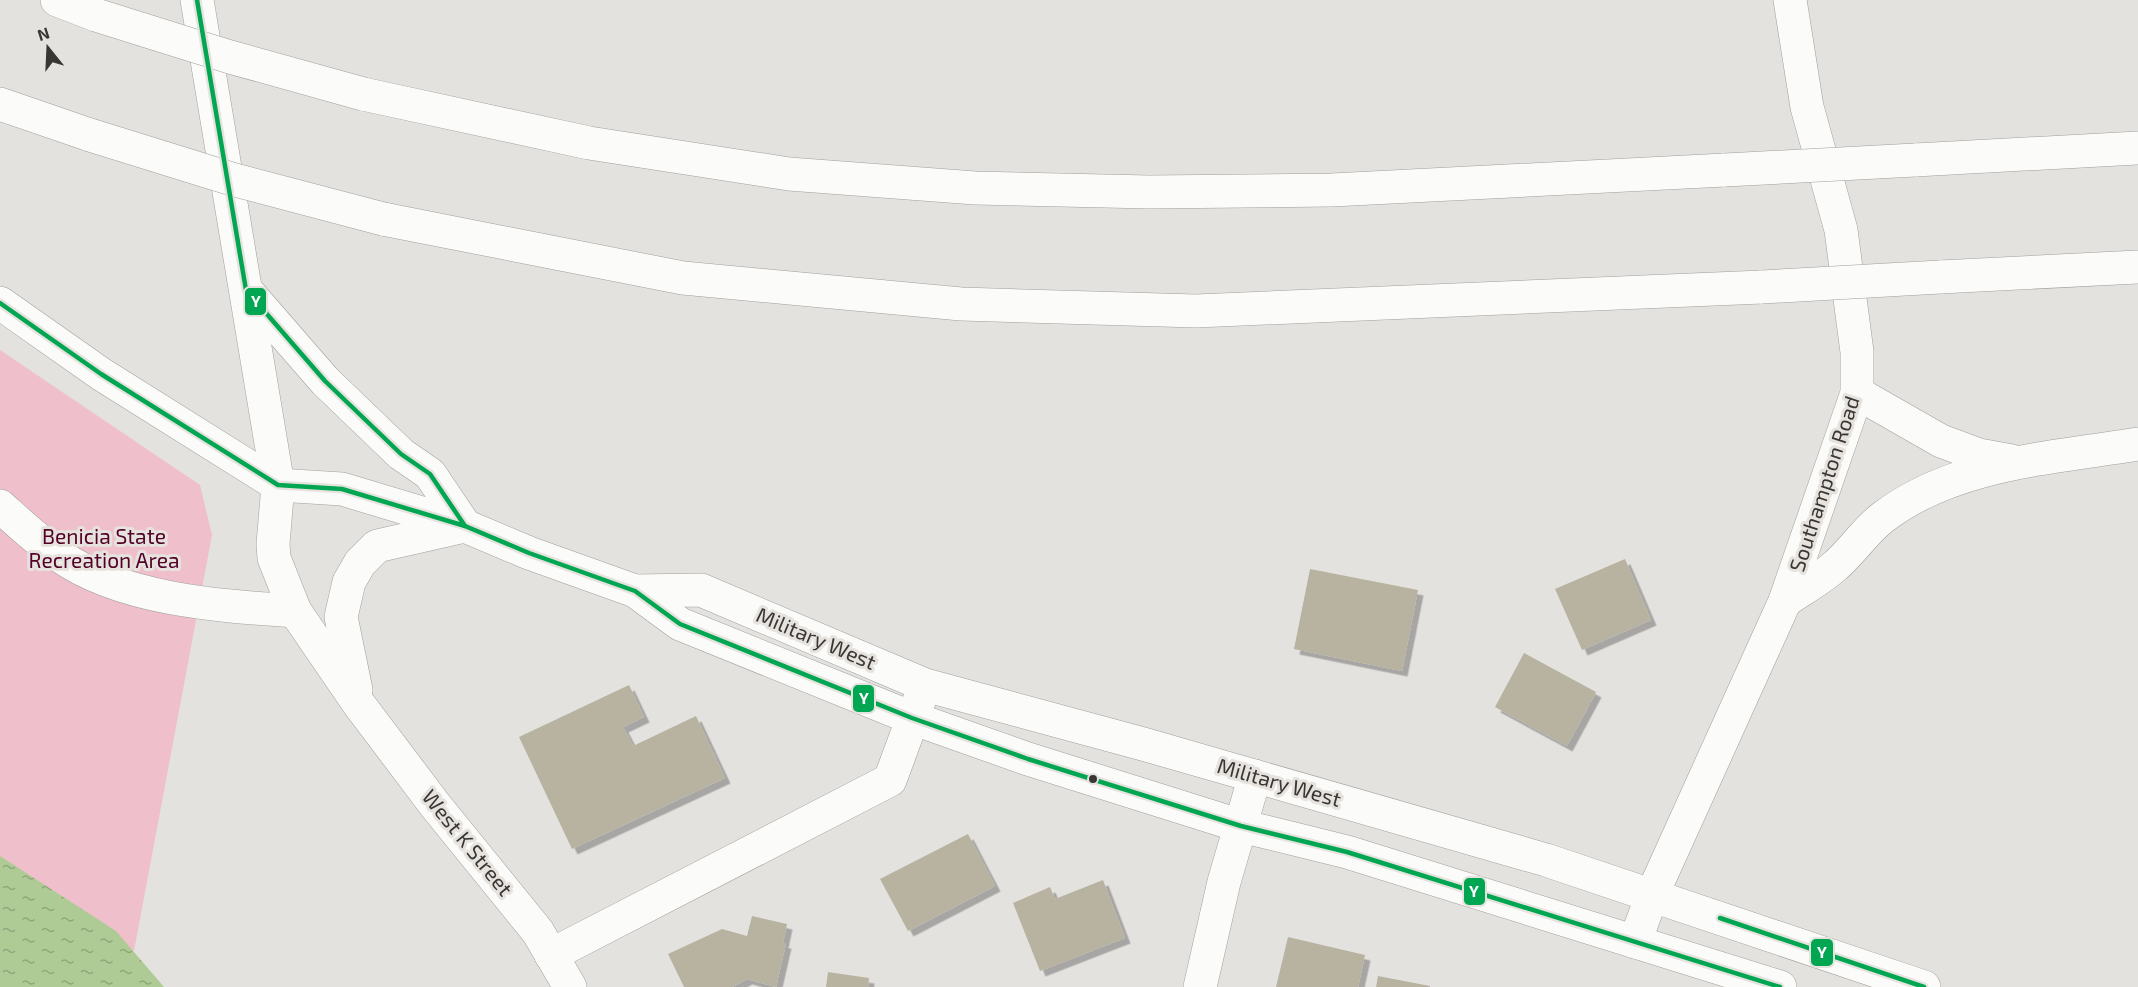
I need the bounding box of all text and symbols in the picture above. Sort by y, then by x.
north arrow [18,18,78,78]
text: N [35,22,52,44]
line badge: Y [244,287,267,316]
text: Y [251,291,261,310]
street label: Southampton Road [1783,393,1864,574]
park label: Benicia State Recreation Area [29,523,179,572]
street label: Military West [753,601,880,674]
line badge: Y [852,684,875,713]
text: Y [859,688,869,707]
street label: Military West [1215,752,1344,811]
unlabelled marker [1087,773,1099,785]
street label: West K Street [418,784,519,900]
line badge: Y [1463,877,1486,906]
text: Y [1469,881,1479,900]
line badge: Y [1810,938,1834,967]
text: Y [1817,942,1827,961]

